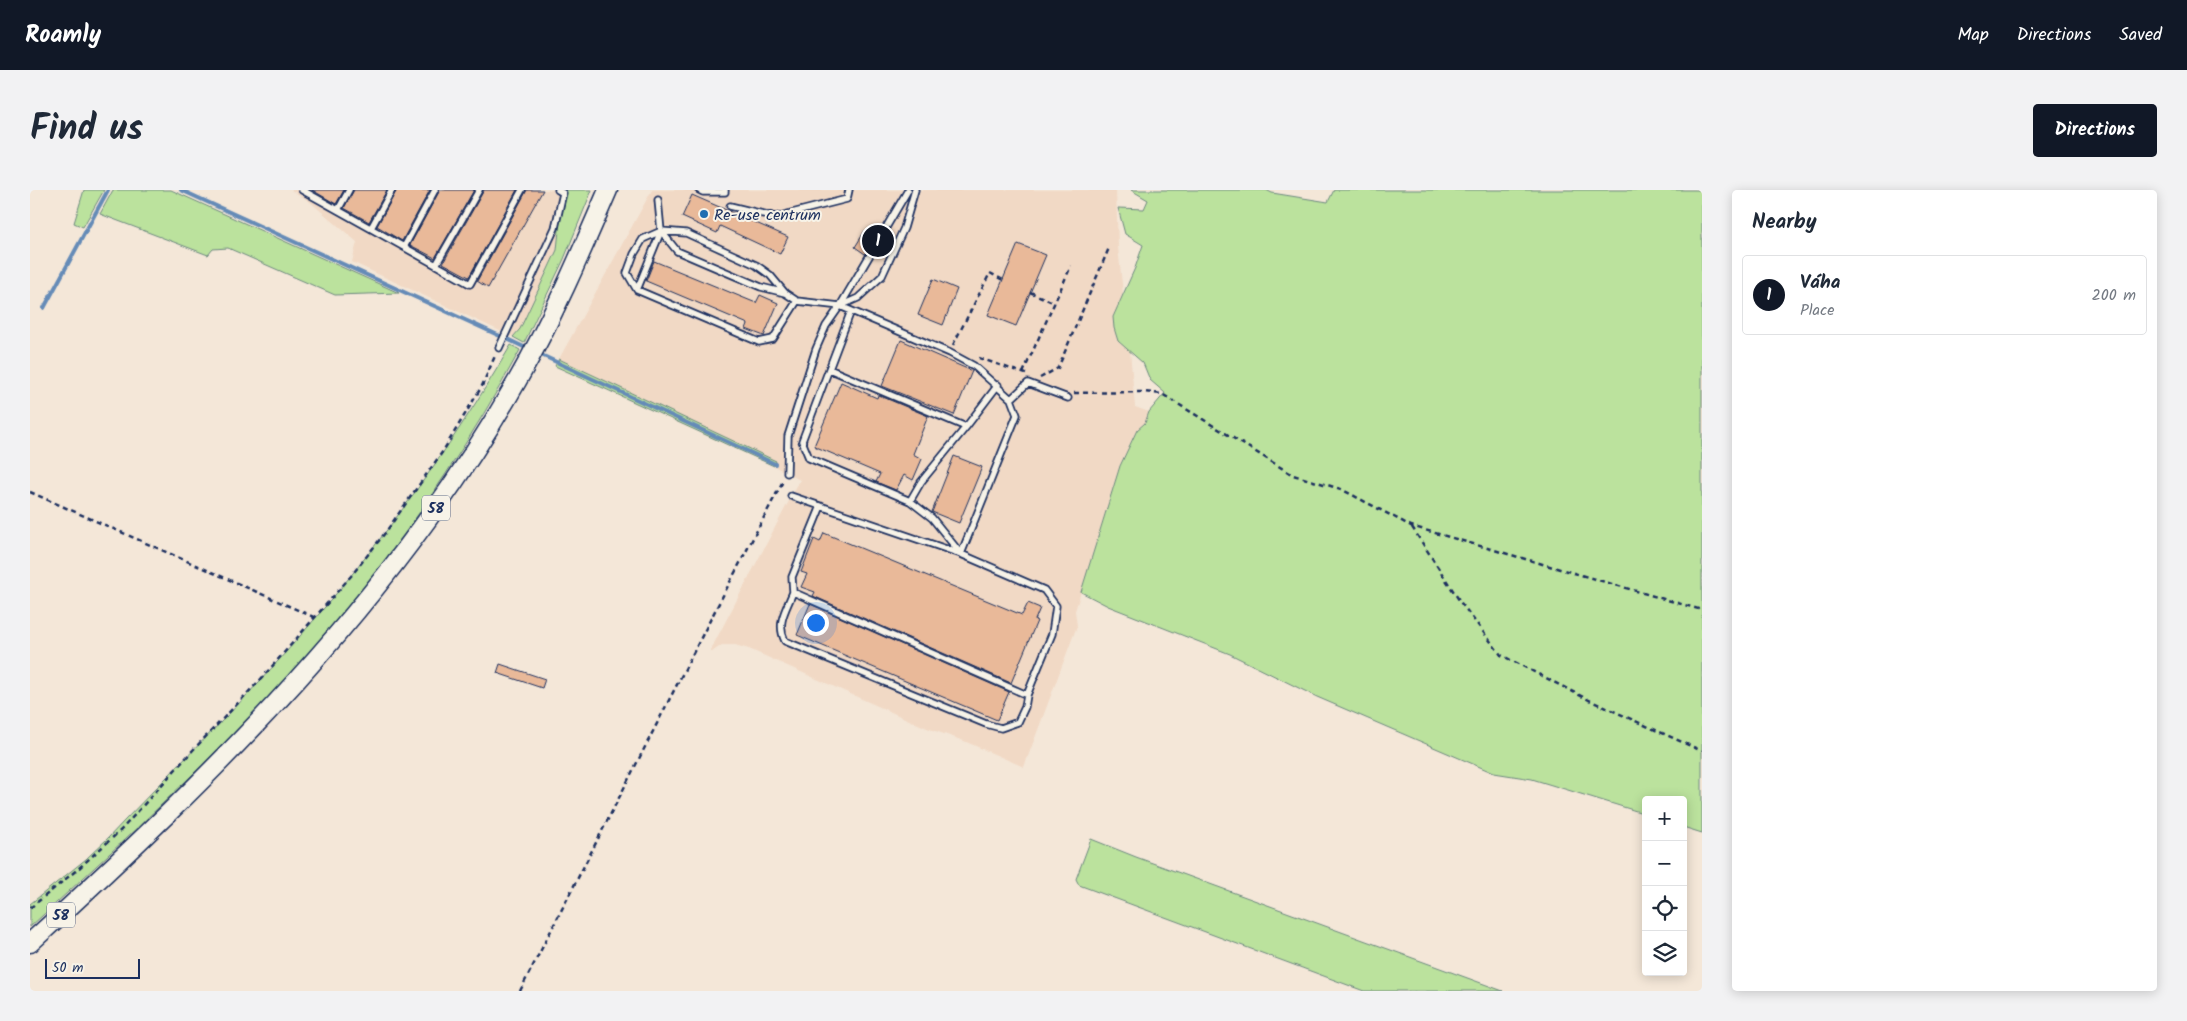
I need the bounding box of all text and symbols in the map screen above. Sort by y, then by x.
text: Roamly [25,16,101,55]
text: Map [1957,21,1989,50]
text: Directions [2017,21,2091,50]
text: Saved [2119,21,2162,50]
text: Find us [30,102,143,158]
button: Directions [2033,104,2157,157]
place label: Re-use centrum [714,203,821,228]
text: Nearby [1752,206,1817,239]
marker: Re-use centrum [698,208,710,220]
pin: 1 [862,222,894,260]
text: Váha [1800,268,1840,298]
text: 1 [1767,283,1771,308]
text: 200 m [2092,283,2136,308]
text: Place [1800,298,1834,323]
road number: 58 [422,496,450,520]
your location [803,610,829,636]
map controls [1642,796,1687,976]
button: + [1642,796,1687,841]
button: − [1642,841,1687,886]
button: locate [1642,886,1687,931]
road number: 58 [47,902,75,928]
button: layers [1642,931,1687,976]
scale bar [45,956,140,979]
text: 50 m [52,957,83,979]

